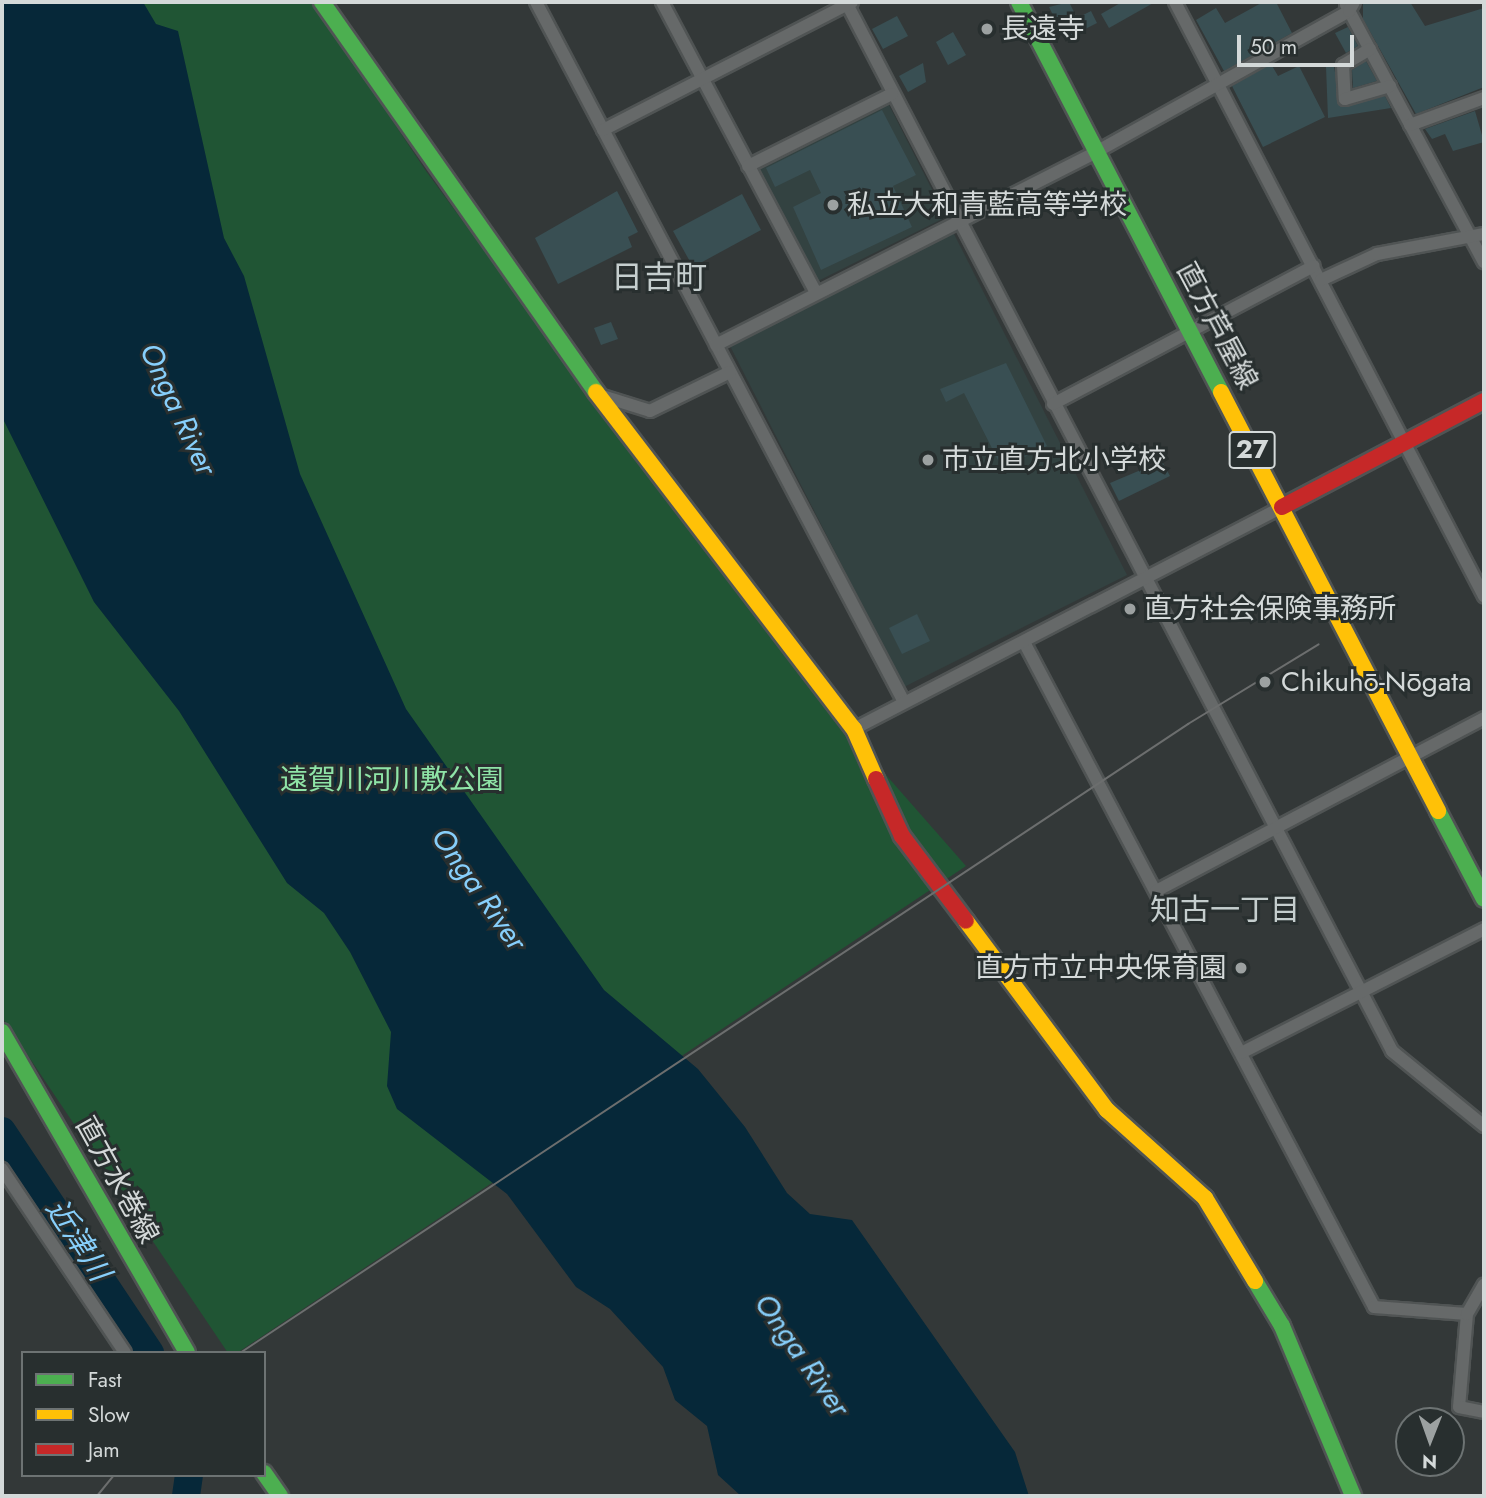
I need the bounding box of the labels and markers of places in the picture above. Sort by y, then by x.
place label: 長遠寺 [1001,12,1085,46]
marker: 長遠寺 [979,21,995,37]
place label: 私立大和青藍高等学校 [847,188,1127,222]
marker: 私立大和青藍高等学校 [825,197,841,213]
place label: 市立直方北小学校 [942,443,1166,477]
marker: 市立直方北小学校 [920,452,936,468]
place label: 直方社会保険事務所 [1144,592,1396,626]
marker: 直方社会保険事務所 [1122,601,1138,617]
place label: Chikuhō-Nōgata [1281,665,1471,699]
marker: Chikuhō-Nōgata [1255,672,1275,692]
place label: 直方市立中央保育園 [975,951,1227,985]
marker: 直方市立中央保育園 [1233,960,1249,976]

